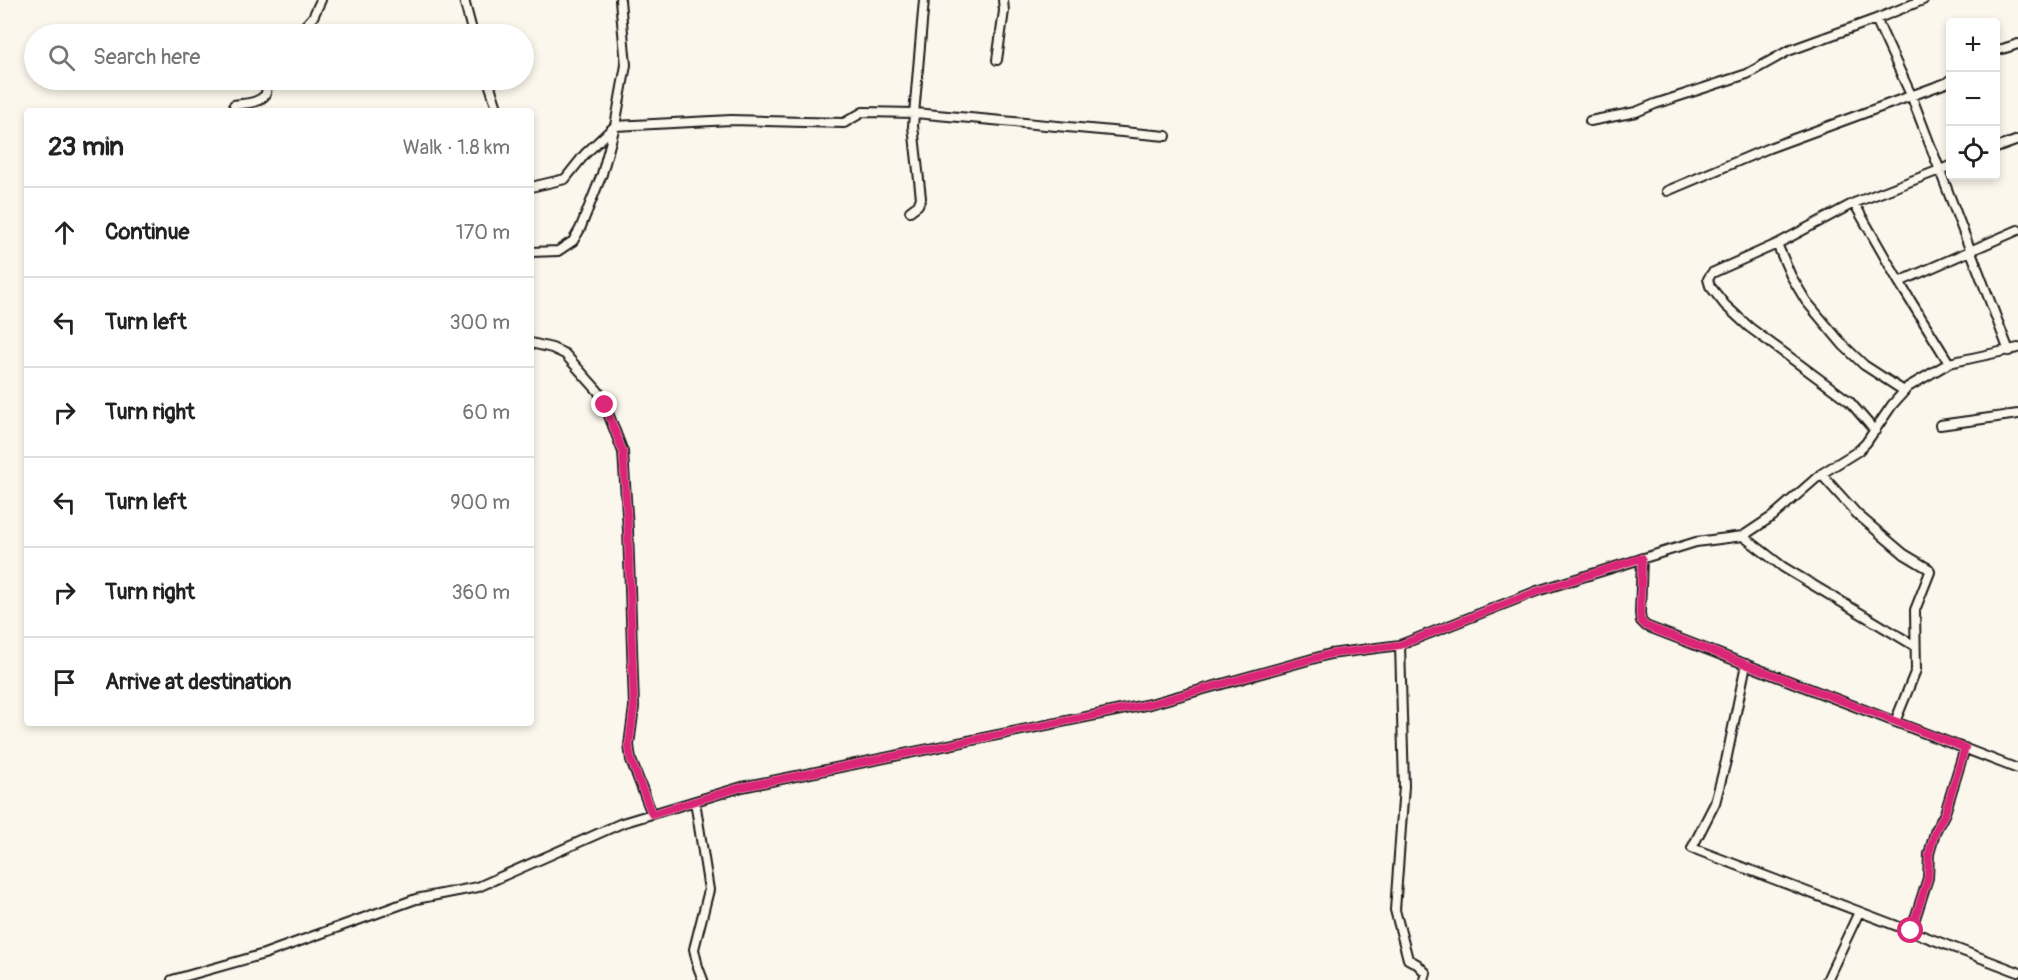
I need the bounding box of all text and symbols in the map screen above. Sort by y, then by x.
map controls [1946,18,2000,180]
button: + [1946,18,2000,72]
search box [24,24,534,90]
icon: search [45,41,78,74]
text: Search here [93,43,200,71]
button: − [1946,72,2000,126]
button: locate [1946,126,2000,180]
text: 23 min [48,131,124,163]
text: Walk · 1.8 km [403,135,510,160]
icon: ahead [48,216,81,249]
text: Continue [105,218,189,246]
text: 170 m [456,220,510,245]
icon: left [48,306,81,339]
text: Turn left [105,308,187,336]
text: 300 m [449,310,510,335]
route end [591,391,617,417]
icon: right [48,396,81,429]
text: Turn right [105,398,195,426]
text: 60 m [463,400,510,425]
icon: left [48,486,81,519]
text: Turn left [105,488,187,516]
text: 900 m [450,490,510,515]
icon: right [48,576,81,609]
text: Turn right [105,578,195,606]
text: 360 m [451,580,510,605]
icon: arrive [48,666,81,699]
text: Arrive at destination [105,668,291,696]
route start [1897,917,1923,943]

